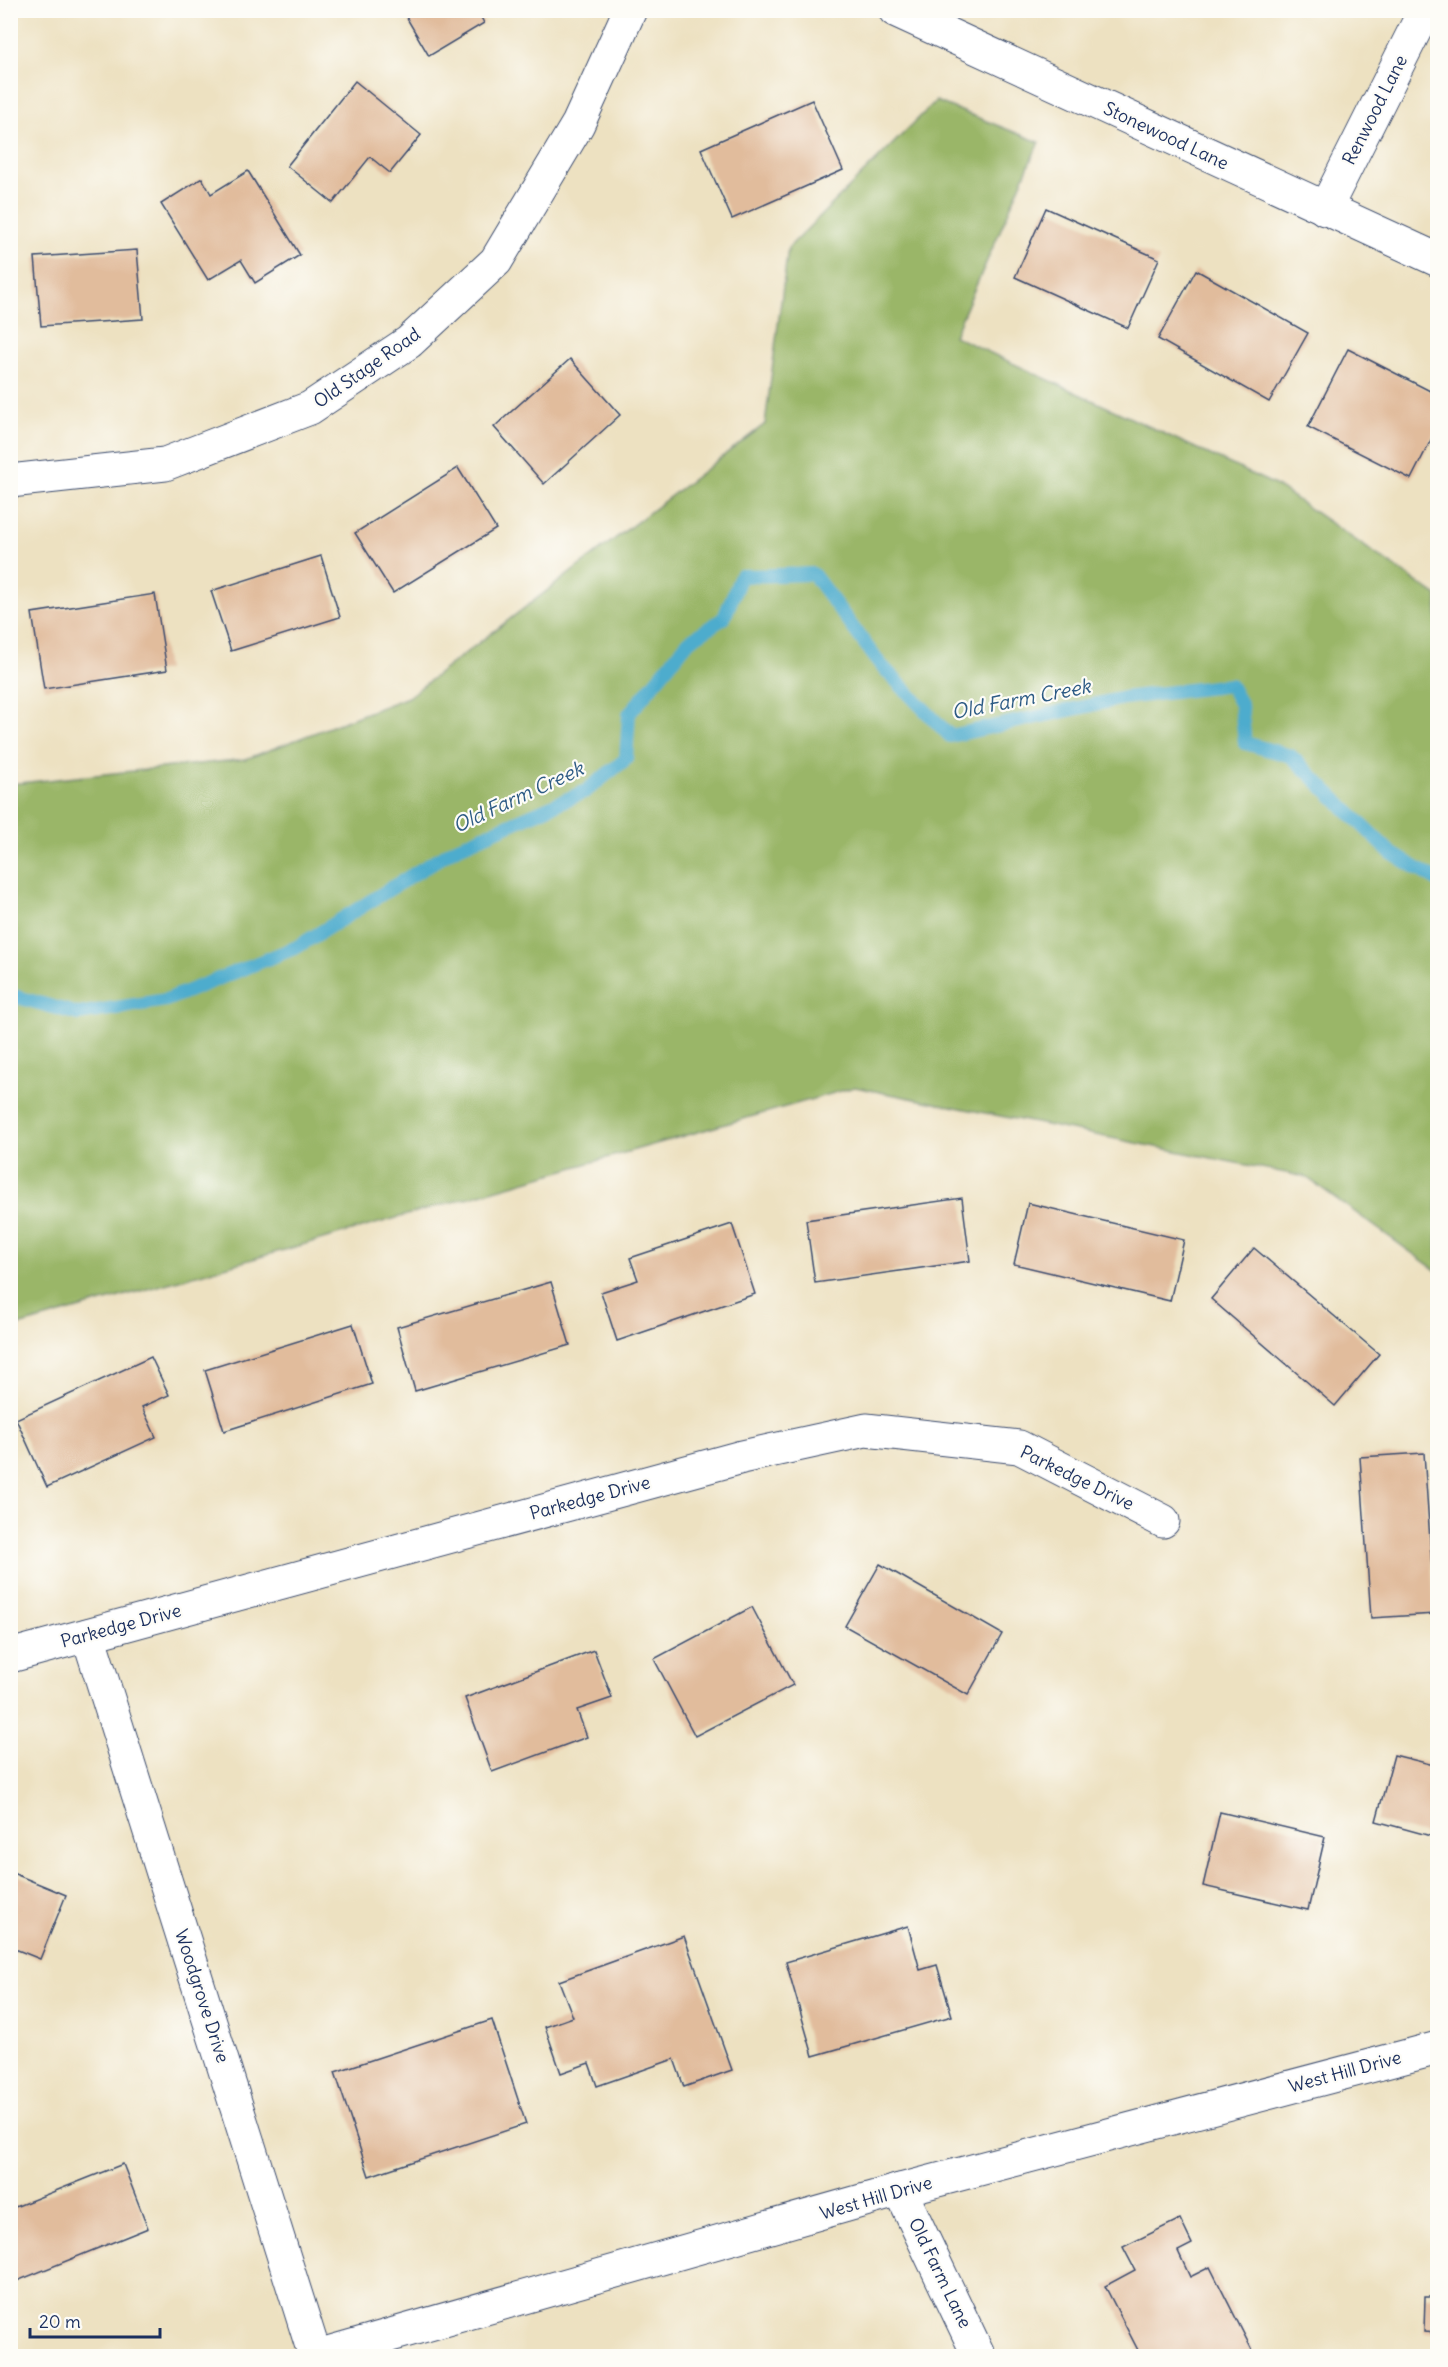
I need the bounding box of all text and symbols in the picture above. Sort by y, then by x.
street label: Renwood Lane [1337,51,1412,169]
street label: Stonewood Lane [1100,97,1232,175]
street label: Old Stage Road [309,322,425,413]
water label: Old Farm Creek [949,672,1094,724]
water label: Old Farm Creek [449,755,589,838]
street label: Parkedge Drive [1016,1440,1138,1515]
street label: Parkedge Drive [527,1470,653,1525]
street label: Parkedge Drive [58,1598,184,1653]
street label: Woodgrove Drive [170,1926,235,2066]
street label: West Hill Drive [1286,2045,1404,2098]
street label: West Hill Drive [817,2171,935,2225]
street label: Old Farm Lane [904,2214,977,2332]
scale bar [30,2301,160,2339]
text: 20 m [39,2310,81,2333]

